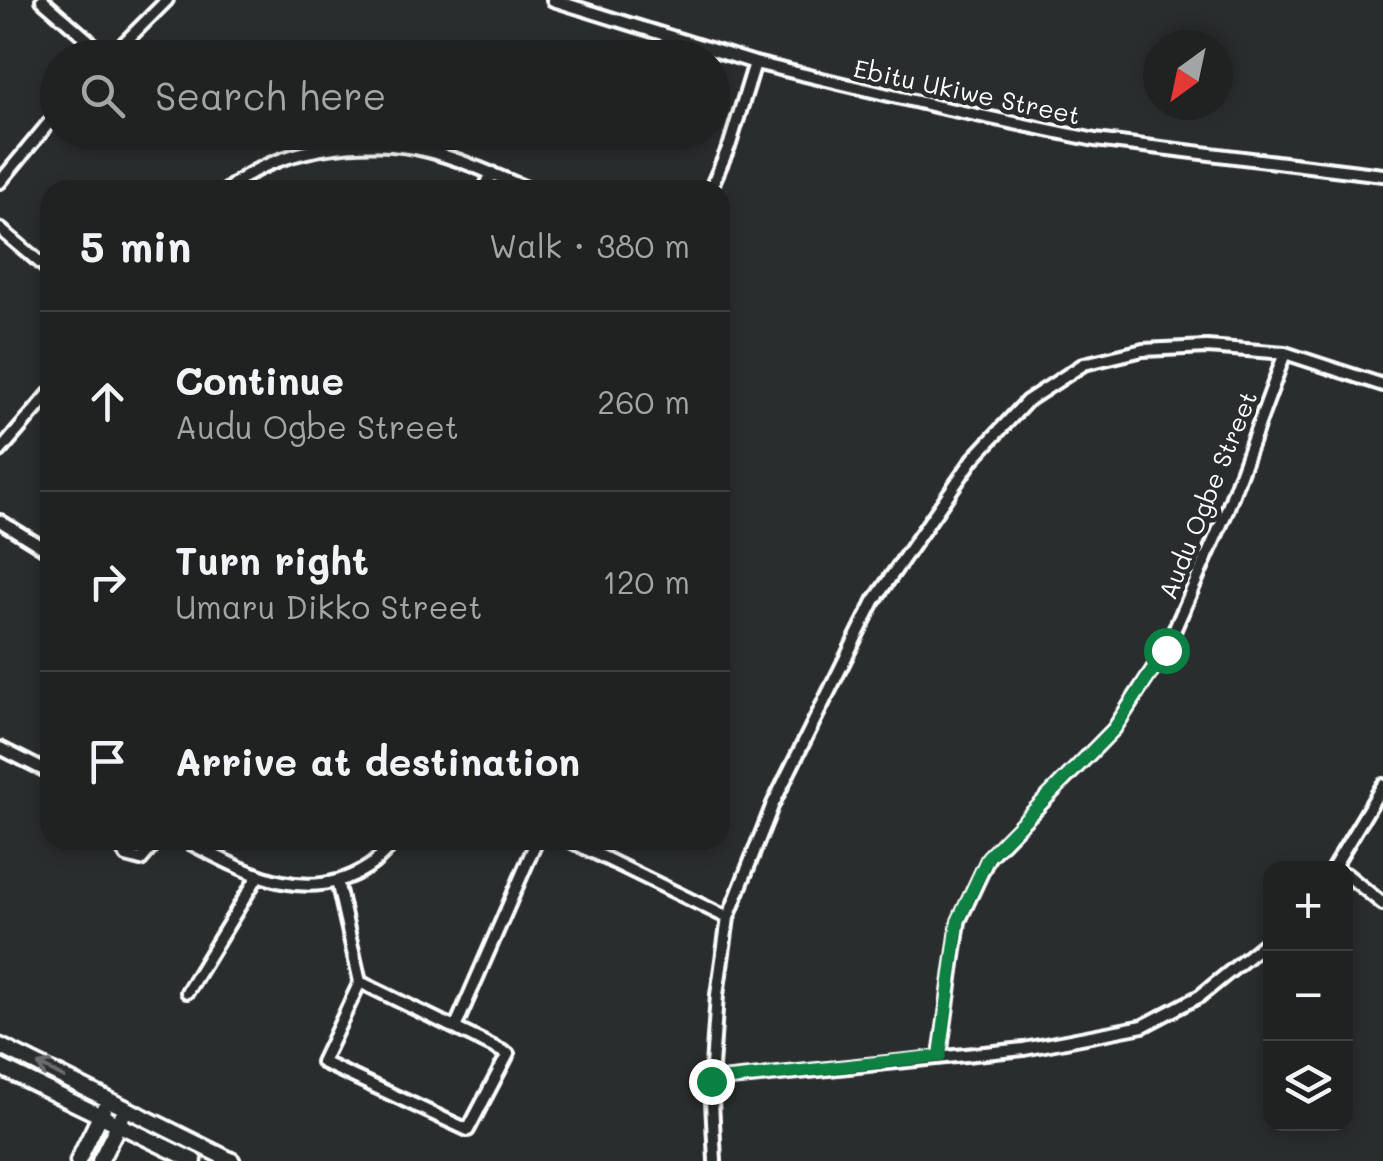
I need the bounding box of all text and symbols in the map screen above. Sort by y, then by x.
north arrow [1143,30,1233,120]
search box [40,40,730,150]
street label: Ebitu Ukiwe Street [851,51,1083,131]
icon: search [75,68,130,123]
text: Search here [155,70,386,120]
text: 5 min [80,218,191,273]
text: Walk · 380 m [489,224,690,266]
text: Continue [175,355,344,405]
icon: ahead [80,374,135,429]
text: 260 m [597,380,690,422]
street label: Audu Ogbe Street [1151,386,1263,603]
text: Audu Ogbe Street [175,405,459,447]
text: Turn right [175,535,369,585]
icon: right [80,554,135,609]
text: 120 m [602,560,690,602]
text: Umaru Dikko Street [175,585,482,627]
route start [1144,628,1190,674]
icon: arrive [80,734,135,789]
text: Arrive at destination [175,736,580,786]
map controls [1263,861,1353,1131]
button: + [1263,861,1353,951]
button: − [1263,951,1353,1041]
button: layers [1263,1041,1353,1131]
route end [689,1059,735,1105]
one-way arrow [36,1061,66,1080]

